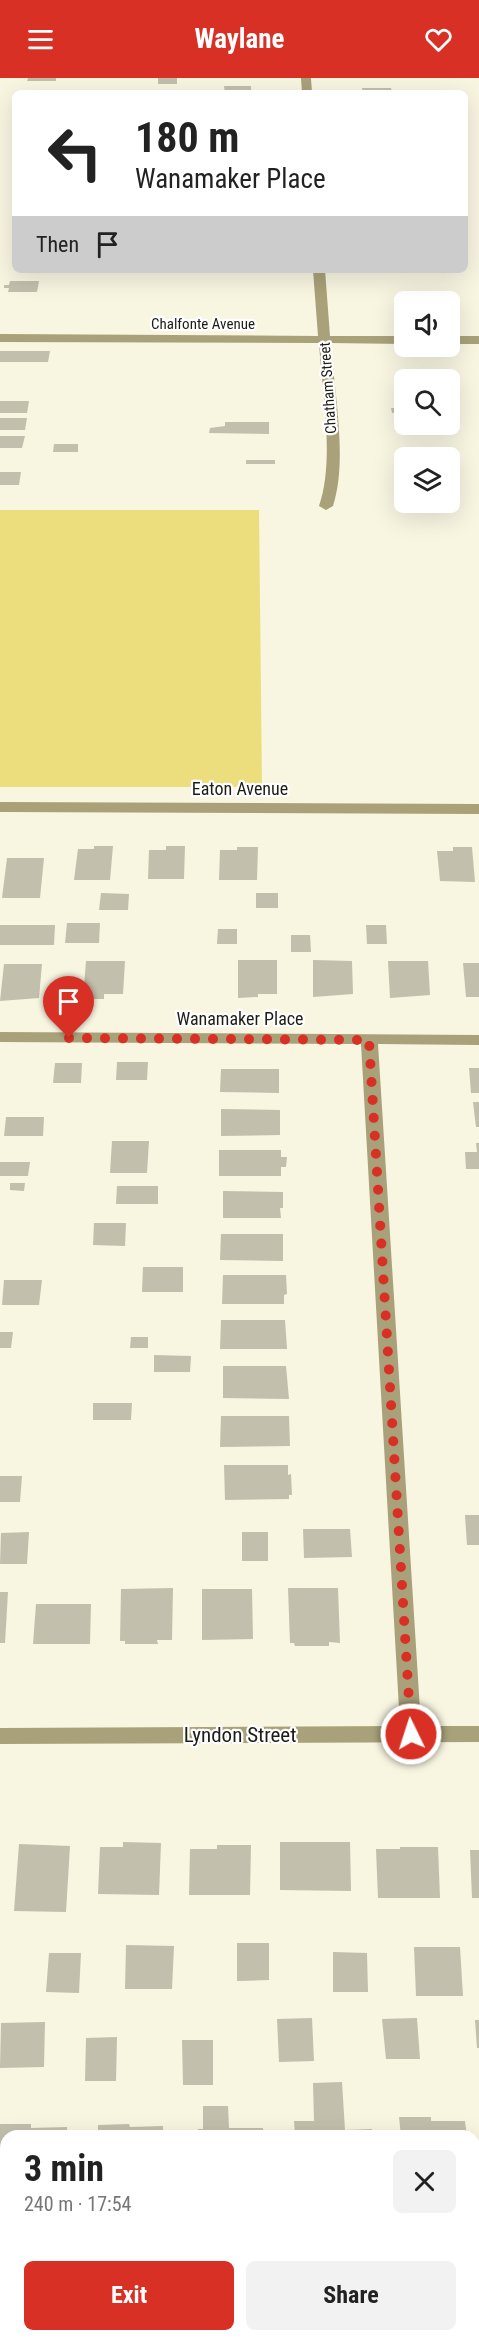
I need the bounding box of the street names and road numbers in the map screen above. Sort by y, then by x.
street label: Chalfonte Avenue [151,315,255,333]
street label: Chatham Street [316,342,340,434]
street label: Eaton Avenue [192,778,288,799]
street label: Wanamaker Place [176,1008,304,1029]
street label: Lyndon Street [184,1723,296,1747]

